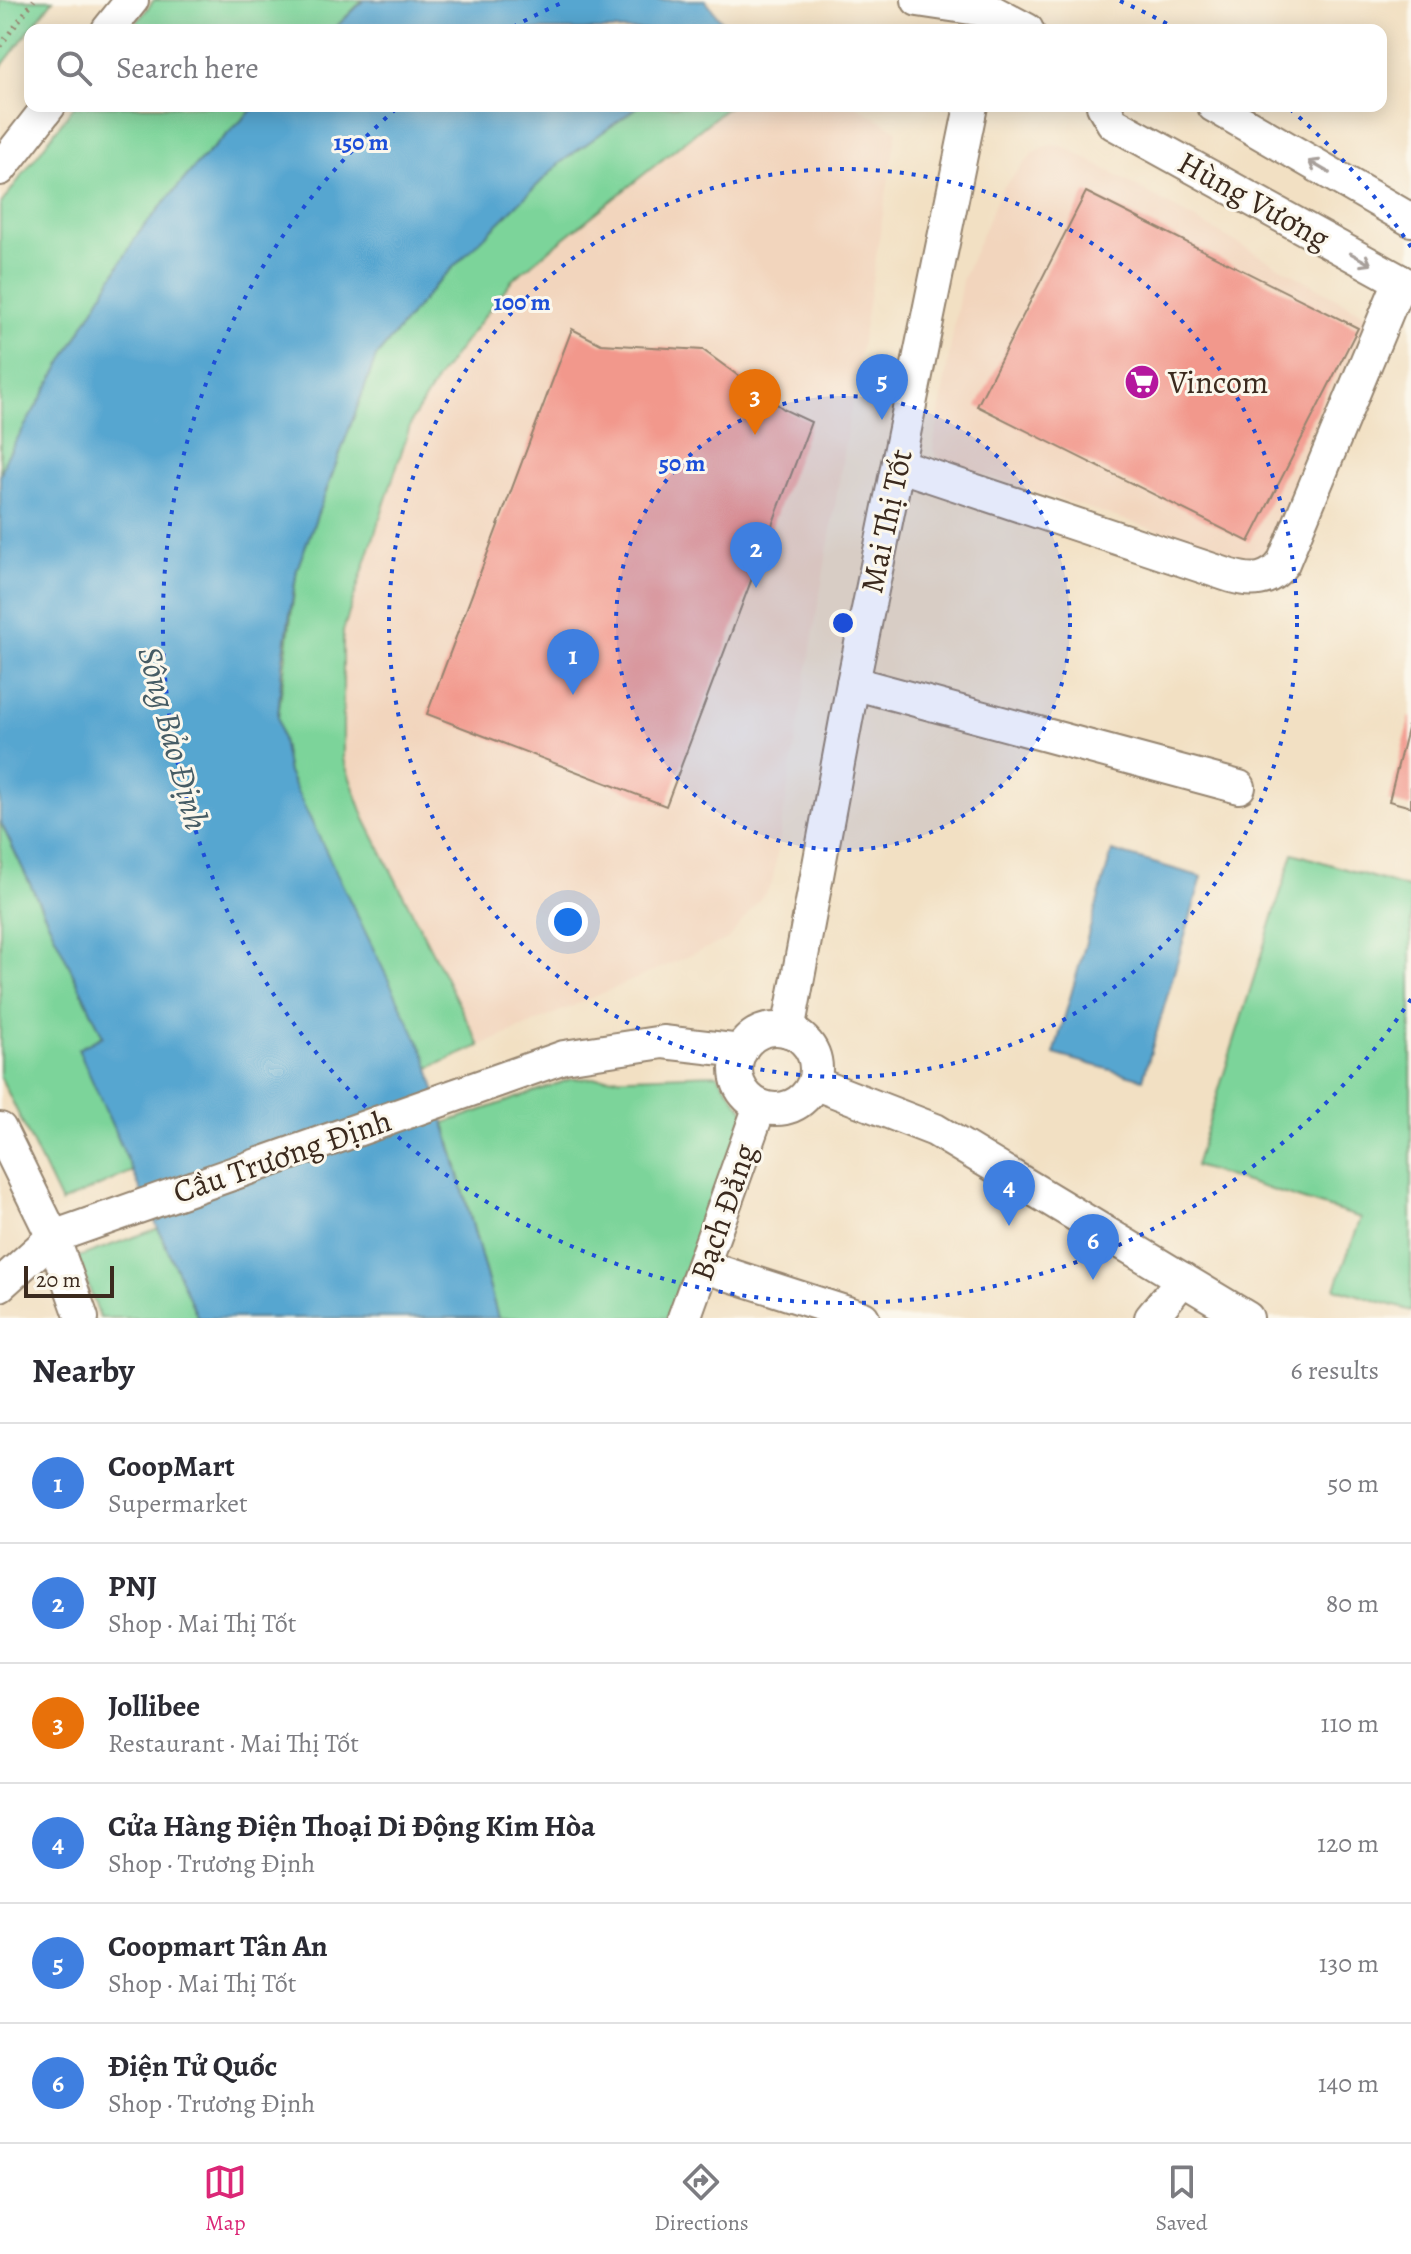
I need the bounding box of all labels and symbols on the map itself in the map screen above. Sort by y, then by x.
text: 150 m [333,126,389,158]
street label: Hùng Vương [1170,140,1338,260]
one-way arrow [1308,159,1331,175]
one-way arrow [1348,252,1372,267]
text: 100 m [493,286,551,318]
pin: 5 [856,354,908,420]
place label: Vincom [1167,360,1268,404]
supermarket icon: Vincom [1123,363,1161,401]
pin: 3 [729,369,781,435]
street label: Mai Thị Tốt [849,445,923,597]
text: 50 m [659,447,705,479]
pin: 2 [730,522,782,588]
centre of rings [829,609,857,637]
pin: 1 [547,629,599,695]
water label: Sông Bảo Định [126,641,221,835]
your location [548,902,588,942]
street label: Cầu Trương Định [167,1098,397,1214]
street label: Bạch Đằng [679,1138,767,1286]
pin: 4 [983,1160,1035,1226]
pin: 6 [1067,1214,1119,1280]
scale bar [24,1262,114,1298]

